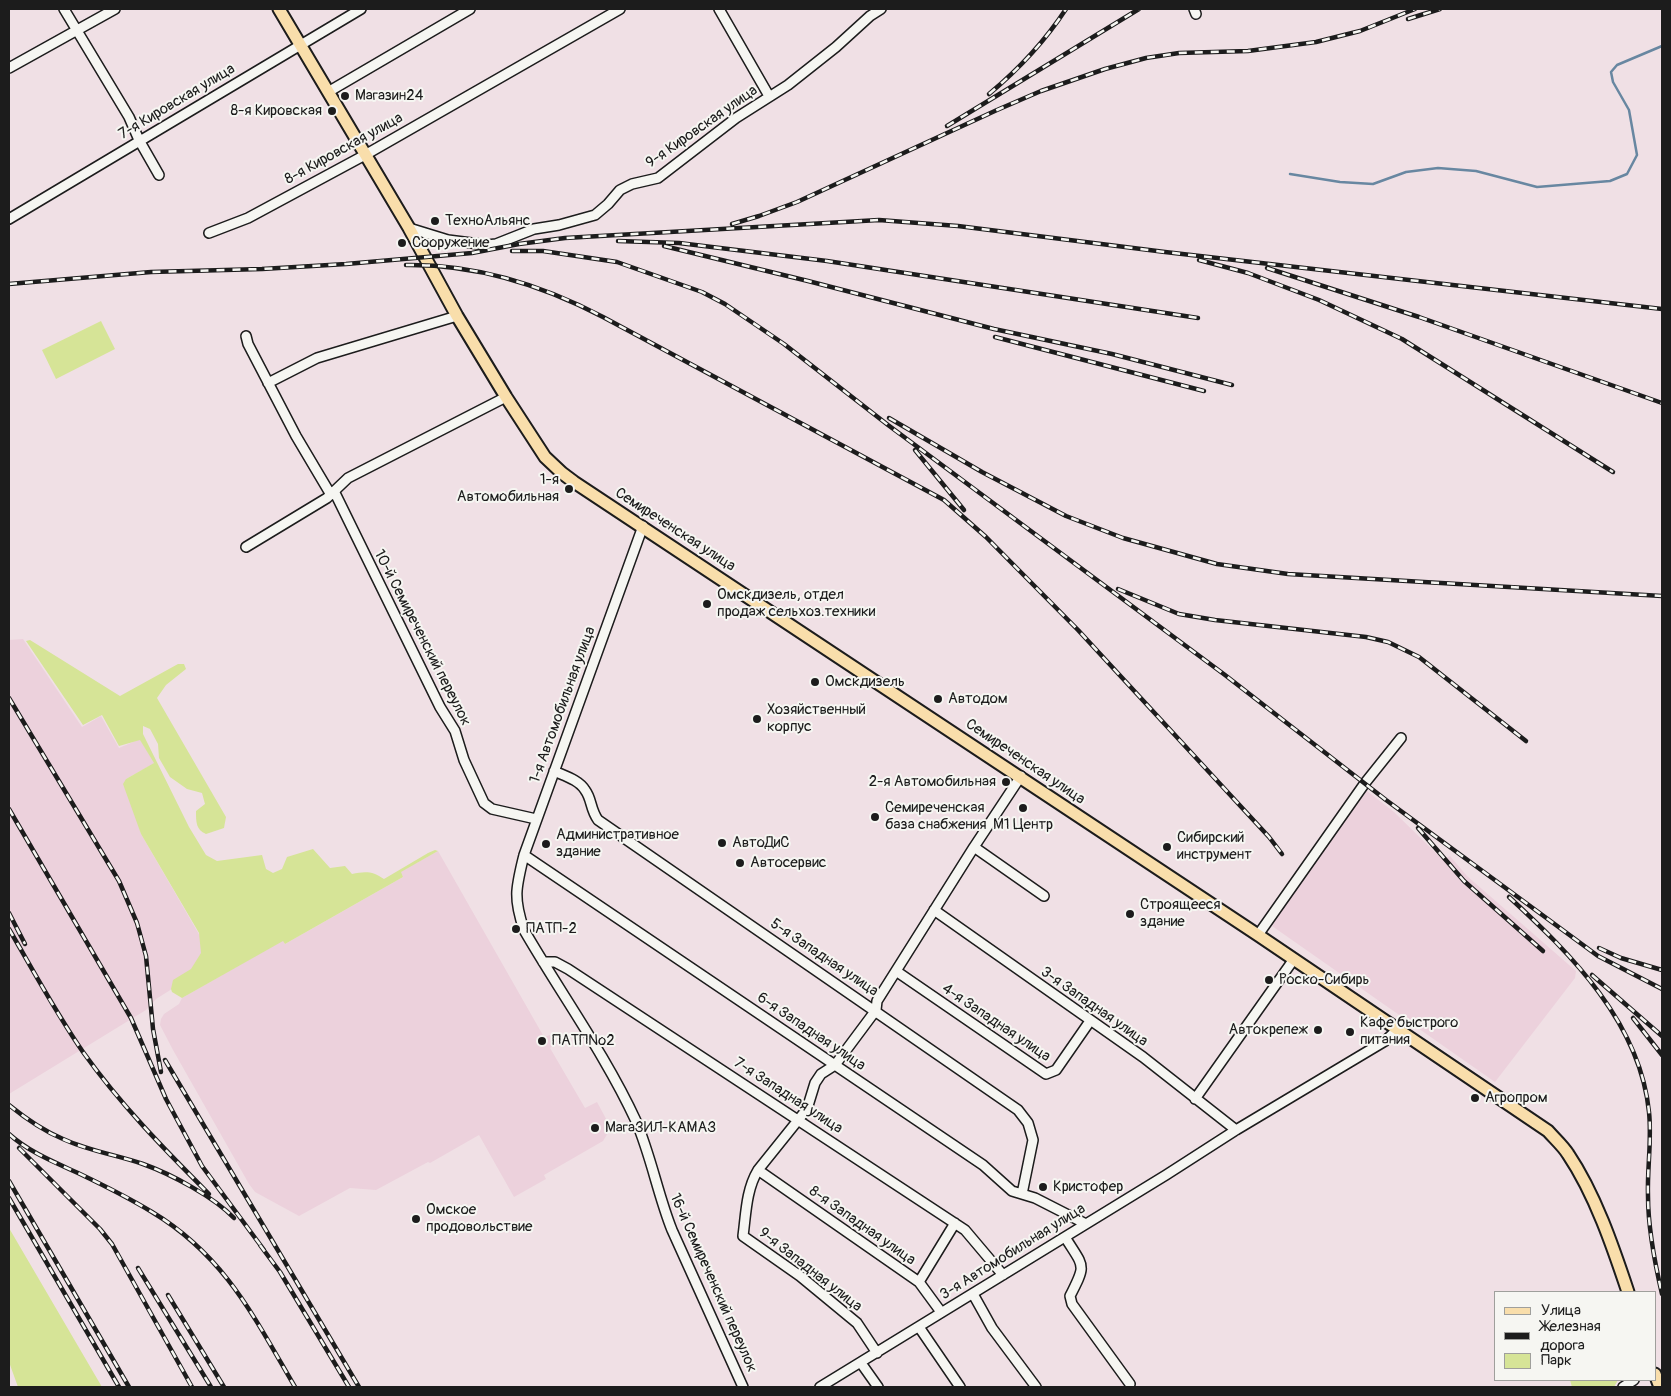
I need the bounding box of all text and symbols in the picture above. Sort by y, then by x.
street label: 7-я Кировская улица [116,60,238,144]
street label: 9-я Кировская улица [643,82,761,172]
place label: Магазин24 [355,87,423,105]
marker: Магазин24 [339,90,351,102]
place label: 8-я Кировская [231,102,322,120]
marker: 8-я Кировская [326,105,338,117]
street label: 8-я Кировская улица [282,109,406,189]
place label: ТехноАльянс [445,212,530,230]
marker: ТехноАльянс [429,215,441,227]
place label: Сооружение [412,234,489,252]
marker: Сооружение [396,237,408,249]
place label: 1-я Автомобильная [457,471,559,506]
marker: 1-я Автомобильная [563,483,575,495]
street label: Семиреченская улица [611,484,739,576]
street label: 10-й Семиреченский переулок [370,547,474,729]
place label: Омскдизель, отдел продаж сельхоз.техники [717,586,875,621]
marker: Омскдизель, отдел продаж сельхоз.техники [701,598,713,610]
street label: 1-я Автомобильная улица [526,624,600,786]
place label: Омскдизель [825,673,905,691]
marker: Омскдизель [809,676,821,688]
place label: Автодом [948,690,1008,708]
marker: Автодом [932,693,944,705]
place label: Хозяйственный корпус [767,701,866,736]
marker: Хозяйственный корпус [751,713,763,725]
street label: Семиреченская улица [962,715,1088,809]
place label: 2-я Автомобильная [869,773,996,791]
marker: 2-я Автомобильная [1000,776,1012,788]
place label: Семиреченская база снабжения [885,799,986,834]
marker: М1 Центр [1017,802,1029,814]
marker: Семиреченская база снабжения [869,811,881,823]
place label: М1 Центр [993,816,1053,834]
place label: Административное здание [556,826,679,861]
place label: Сибирский инструмент [1177,829,1252,864]
place label: АвтоДиС [732,834,790,852]
marker: АвтоДиС [716,837,728,849]
marker: Административное здание [540,838,552,850]
marker: Сибирский инструмент [1161,841,1173,853]
place label: Автосервис [750,854,826,872]
marker: Автосервис [734,857,746,869]
place label: Строящееся здание [1140,896,1221,931]
marker: Строящееся здание [1124,908,1136,920]
street label: 5-я Западная улица [767,915,881,1001]
place label: ПАТП-2 [526,920,577,938]
marker: ПАТП-2 [510,923,522,935]
street label: 3-я Западная улица [1037,963,1151,1051]
place label: Роско-Сибирь [1279,971,1370,989]
marker: Роско-Сибирь [1263,974,1275,986]
street label: 4-я Западная улица [938,980,1054,1066]
street label: 6-я Западная улица [753,989,869,1075]
place label: Кафе быстрого питания [1360,1014,1458,1049]
place label: Автокрепеж [1228,1021,1308,1039]
marker: Автокрепеж [1312,1024,1324,1036]
marker: Кафе быстрого питания [1344,1026,1356,1038]
place label: ПАТП№2 [552,1032,615,1050]
marker: ПАТП№2 [536,1035,548,1047]
street label: 7-я Западная улица [730,1054,846,1138]
place label: Агропром [1485,1089,1548,1107]
marker: Агропром [1469,1092,1481,1104]
place label: МагаЗИЛ-КАМАЗ [605,1119,716,1137]
marker: МагаЗИЛ-КАМАЗ [589,1122,601,1134]
place label: Кристофер [1053,1178,1123,1196]
marker: Кристофер [1037,1181,1049,1193]
street label: 8-я Западная улица [805,1183,919,1269]
street label: 16-й Семиреченский переулок [665,1191,761,1375]
street label: 3-я Автомобильная улица [937,1200,1089,1304]
place label: Омское продовольствие [426,1201,532,1236]
marker: Омское продовольствие [410,1213,422,1225]
street label: 9-я Западная улица [755,1224,865,1316]
legend [1494,1291,1656,1381]
text: Улица [1541,1301,1581,1320]
text: Железная дорога [1540,1317,1601,1355]
text: Парк [1541,1351,1572,1370]

